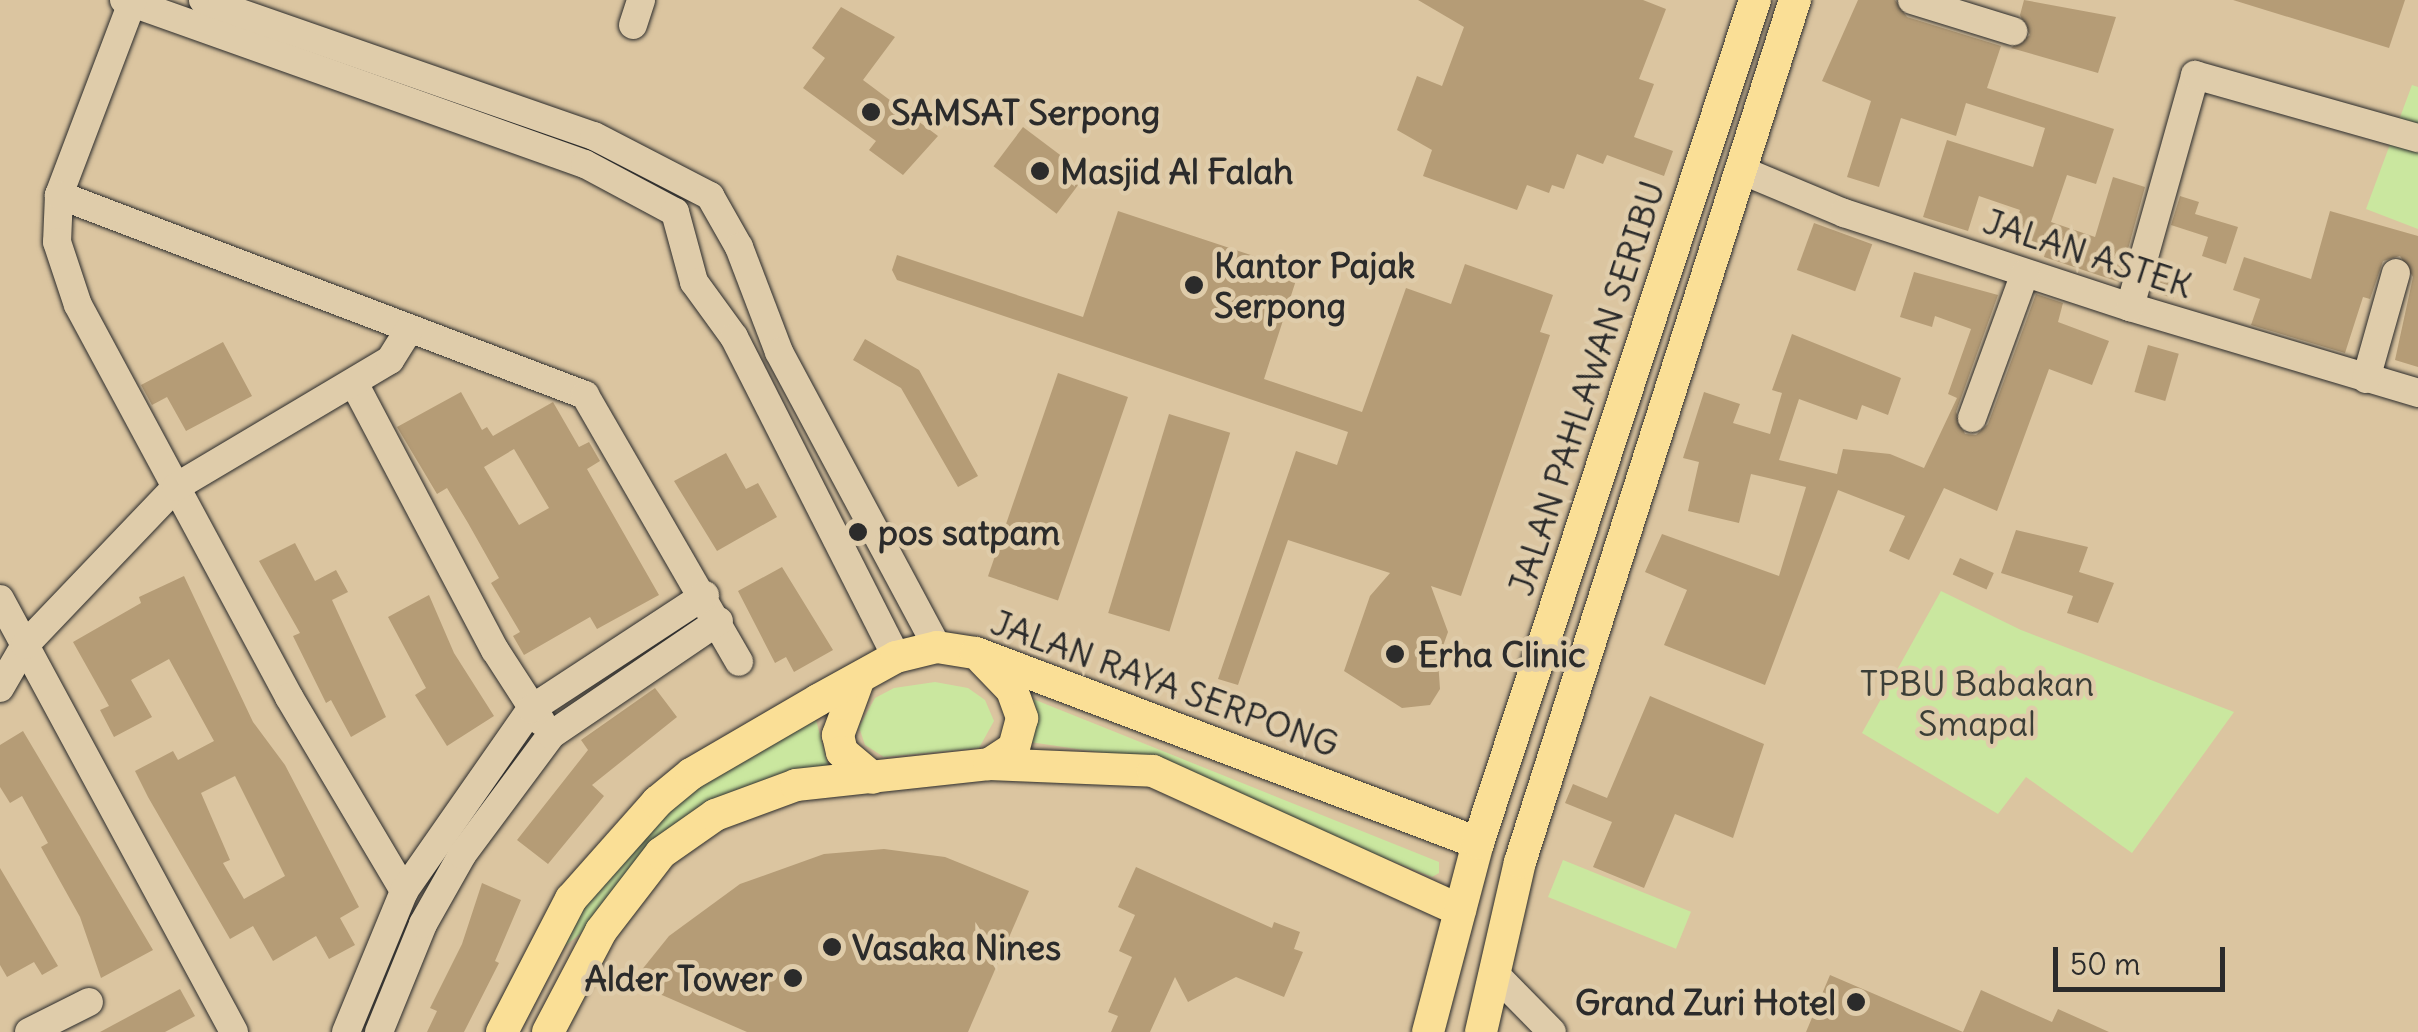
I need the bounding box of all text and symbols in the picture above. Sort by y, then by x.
place label: SAMSAT Serpong [891,91,1160,133]
marker: SAMSAT Serpong [860,101,882,123]
place label: Masjid Al Falah [1060,150,1293,192]
marker: Masjid Al Falah [1029,160,1051,182]
street label: JALAN PAHLAWAN SERIBU [1499,176,1673,600]
street label: JALAN ASTEK [1978,199,2198,307]
place label: Kantor Pajak Serpong [1214,244,1415,326]
marker: Kantor Pajak Serpong [1183,274,1205,296]
place label: pos satpam [878,511,1060,553]
marker: pos satpam [847,521,869,543]
street label: JALAN RAYA SERPONG [986,601,1344,765]
place label: Erha Clinic [1418,633,1586,675]
marker: Erha Clinic [1382,641,1408,667]
park label: TPBU Babakan Smapal [1860,662,2094,744]
place label: Vasaka Nines [852,926,1061,968]
scale bar [2058,927,2230,989]
marker: Vasaka Nines [821,936,843,958]
text: 50 m [2070,945,2140,983]
place label: Alder Tower [584,957,773,999]
marker: Alder Tower [782,967,804,989]
place label: Grand Zuri Hotel [1575,981,1836,1023]
marker: Grand Zuri Hotel [1845,991,1867,1013]

